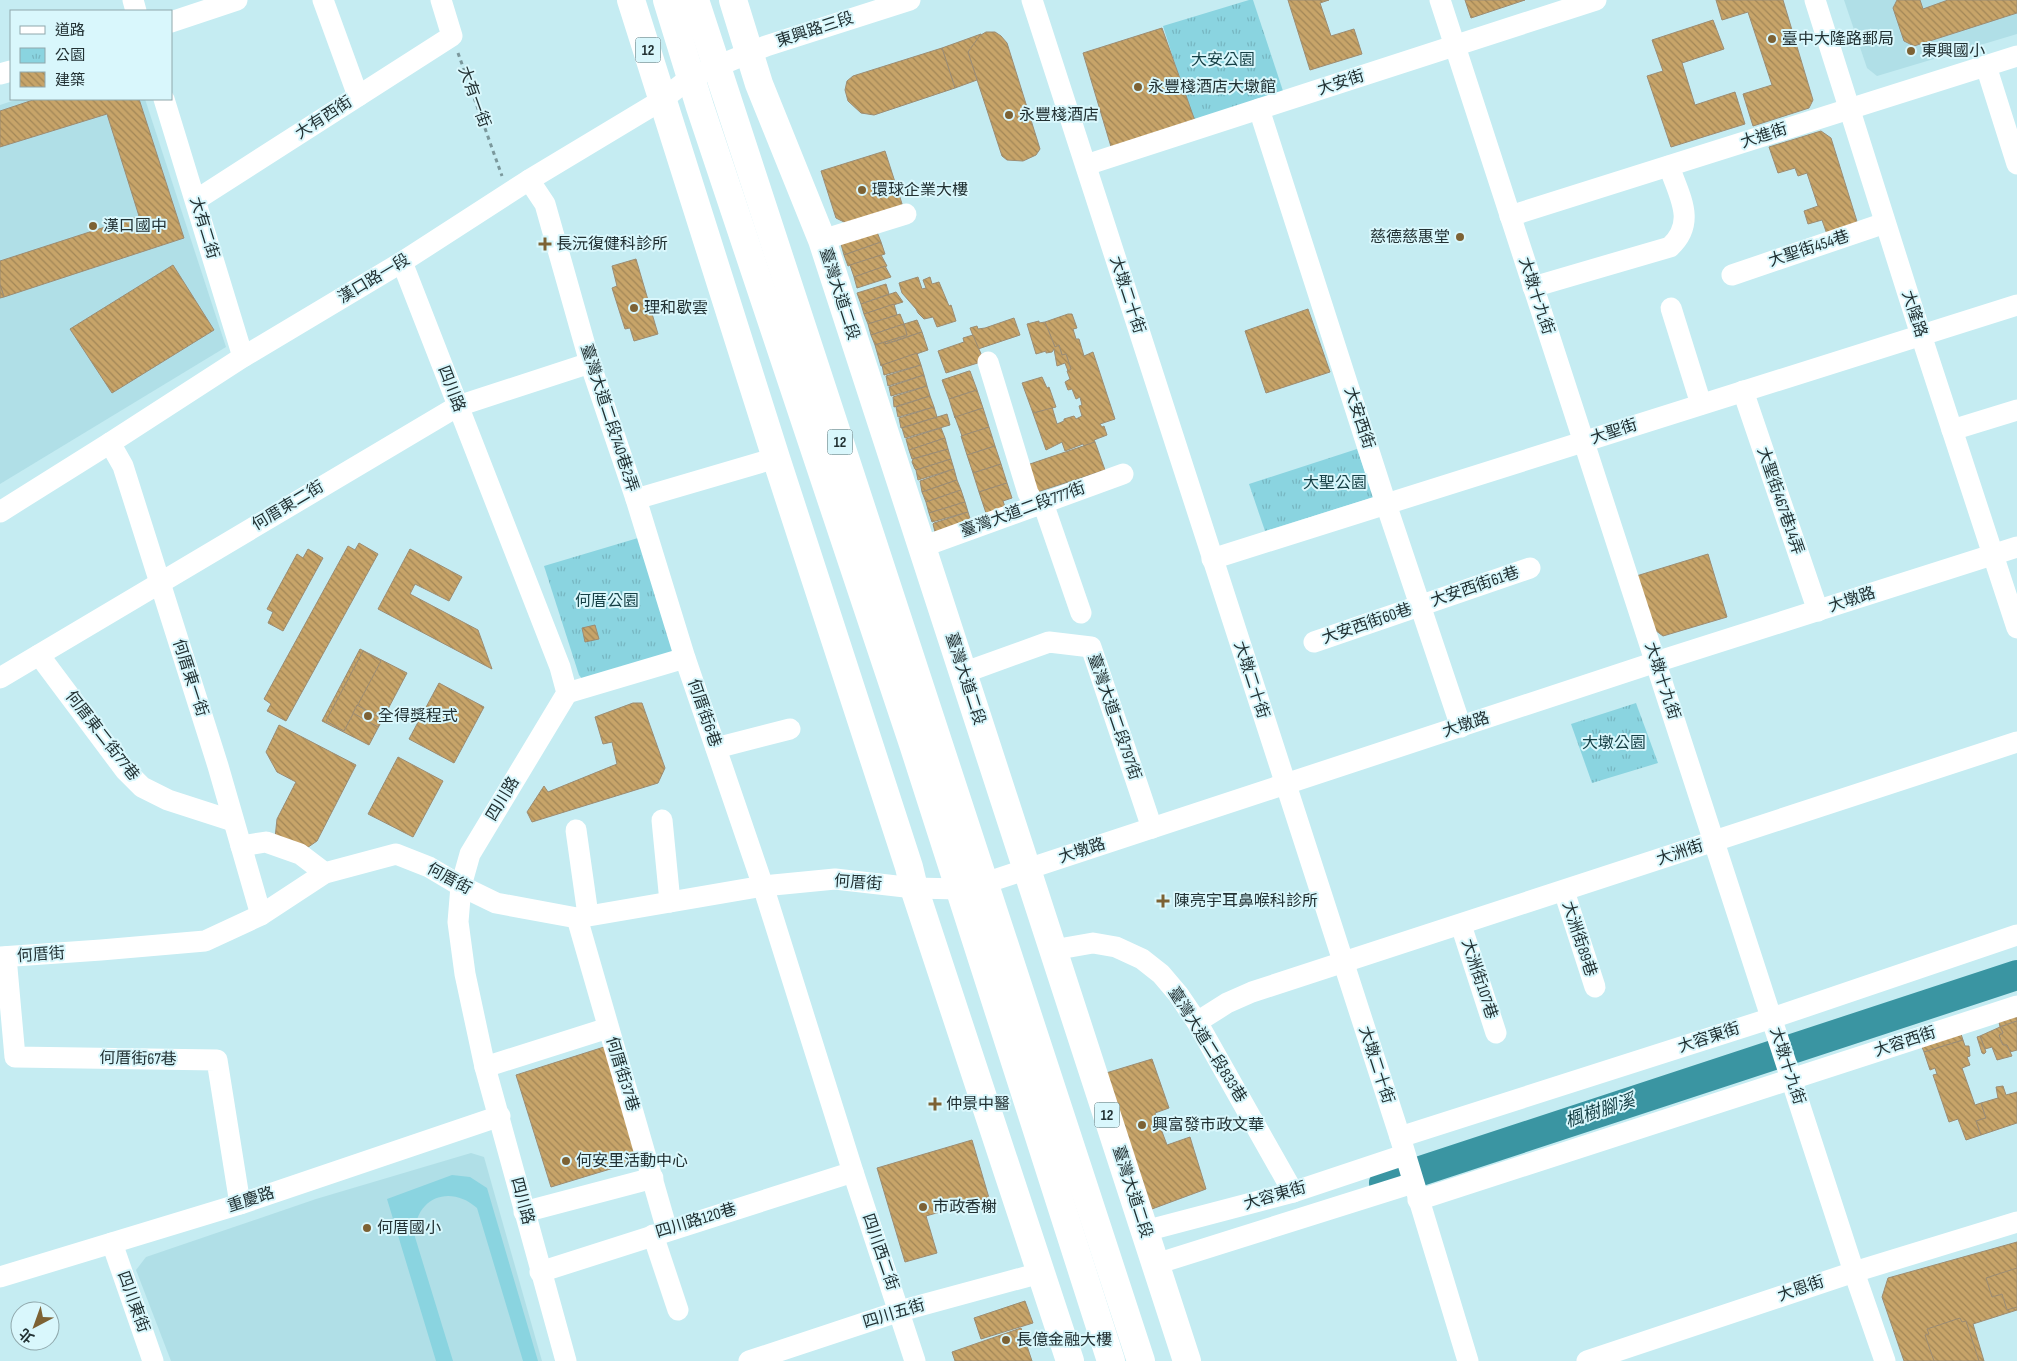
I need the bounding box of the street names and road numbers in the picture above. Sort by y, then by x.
street label: 東興路三段 [774,9,856,51]
road number: 12 [636,38,660,62]
street label: 大有一街 [454,64,494,130]
street label: 大安街 [1315,67,1367,99]
street label: 大有西街 [292,93,356,143]
street label: 大進街 [1738,120,1790,152]
street label: 大有二街 [186,195,222,261]
street label: 大聖街454巷 [1766,227,1852,271]
street label: 臺灣大道二段 [815,245,863,343]
street label: 漢口路一段 [335,250,413,308]
street label: 大墩二十街 [1106,254,1148,336]
street label: 大墩十九街 [1515,255,1557,337]
street label: 大隆路 [1898,288,1930,340]
street label: 臺灣大道二段740巷2弄 [576,342,642,494]
street label: 四川路 [434,363,468,415]
street label: 大安西街 [1340,385,1378,451]
street label: 大聖街 [1588,416,1640,448]
road number: 12 [828,430,852,454]
street label: 大聖街467巷14弄 [1753,445,1807,557]
street label: 何厝東二街 [249,477,327,535]
street label: 臺灣大道二段777街 [958,479,1088,541]
street label: 大安西街61巷 [1428,563,1522,611]
street label: 大墩路 [1826,584,1878,616]
street label: 大安西街60巷 [1319,600,1415,648]
street label: 臺灣大道二段 [941,630,989,728]
street label: 何厝東一街 [169,637,211,719]
street label: 大墩二十街 [1230,639,1272,721]
street label: 大墩十九街 [1641,640,1683,722]
street label: 臺灣大道二段797街 [1084,652,1144,782]
street label: 何厝街6巷 [683,676,725,750]
street label: 何厝東二街77巷 [61,687,143,785]
street label: 大墩路 [1440,709,1492,741]
street label: 四川路 [482,774,524,824]
street label: 大墩路 [1056,835,1108,867]
street label: 大洲街 [1654,837,1706,869]
street label: 何厝街 [423,859,475,899]
street label: 何厝街 [833,872,883,894]
street label: 大洲街89巷 [1558,899,1600,979]
street label: 大洲街107巷 [1457,937,1501,1021]
street label: 何厝街 [16,944,66,966]
street label: 臺灣大道二段833巷 [1164,984,1250,1106]
street label: 大容東街 [1676,1019,1742,1057]
street label: 大容西街 [1872,1023,1938,1061]
street label: 大墩二十街 [1355,1024,1397,1106]
street label: 大墩十九街 [1766,1025,1808,1107]
street label: 何厝街37巷 [602,1034,642,1114]
street label: 何厝街67巷 [99,1049,177,1069]
road number: 12 [1094,1102,1120,1128]
street label: 臺灣大道二段 [1108,1143,1156,1241]
street label: 四川路 [507,1175,537,1227]
street label: 大容東街 [1242,1178,1308,1214]
street label: 重慶路 [225,1183,277,1216]
street label: 四川路120巷 [653,1200,739,1242]
street label: 四川西二街 [858,1211,902,1293]
street label: 四川東街 [113,1269,153,1335]
street label: 大恩街 [1775,1272,1827,1306]
street label: 四川五街 [861,1296,927,1332]

